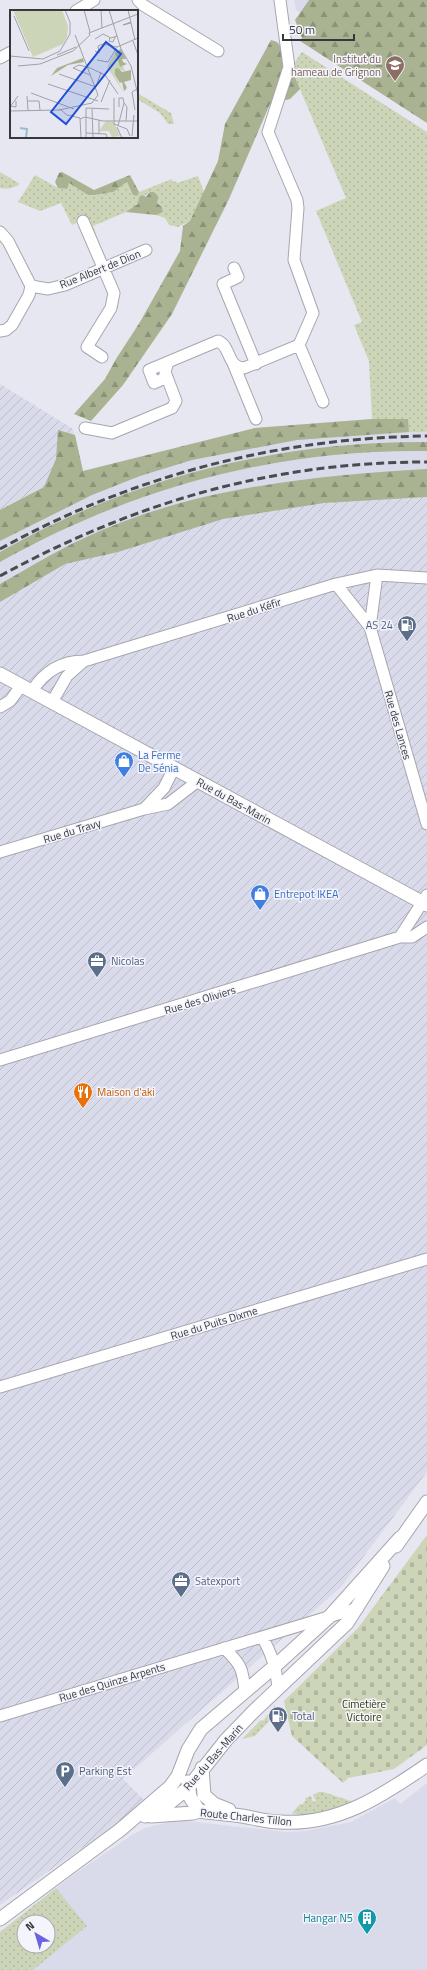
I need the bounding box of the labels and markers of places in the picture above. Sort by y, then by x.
place label: Institut du hameau de Grignon [291,51,381,80]
school or university icon: Institut du hameau de Grignon [384,54,406,82]
fuel station icon: AS 24 [396,614,418,642]
place label: AS 24 [366,617,393,633]
place label: La Ferme De Sénia [138,747,181,776]
shop icon: La Ferme De Sénia [113,750,135,778]
shop icon: Entrepot IKEA [249,883,271,911]
place label: Entrepot IKEA [274,886,339,902]
office icon: Nicolas [86,950,108,978]
place label: Nicolas [111,953,145,969]
restaurant icon: Maison d'aki [72,1081,94,1109]
place label: Maison d'aki [97,1084,155,1100]
office icon: Satexport [170,1570,192,1598]
place label: Satexport [195,1573,240,1589]
fuel station icon: Total [267,1705,289,1733]
place label: Total [292,1708,314,1724]
parking icon: Parking Est [54,1760,76,1788]
place label: Parking Est [79,1763,132,1779]
building icon: Hangar N5 [356,1907,378,1935]
place label: Hangar N5 [303,1910,353,1926]

